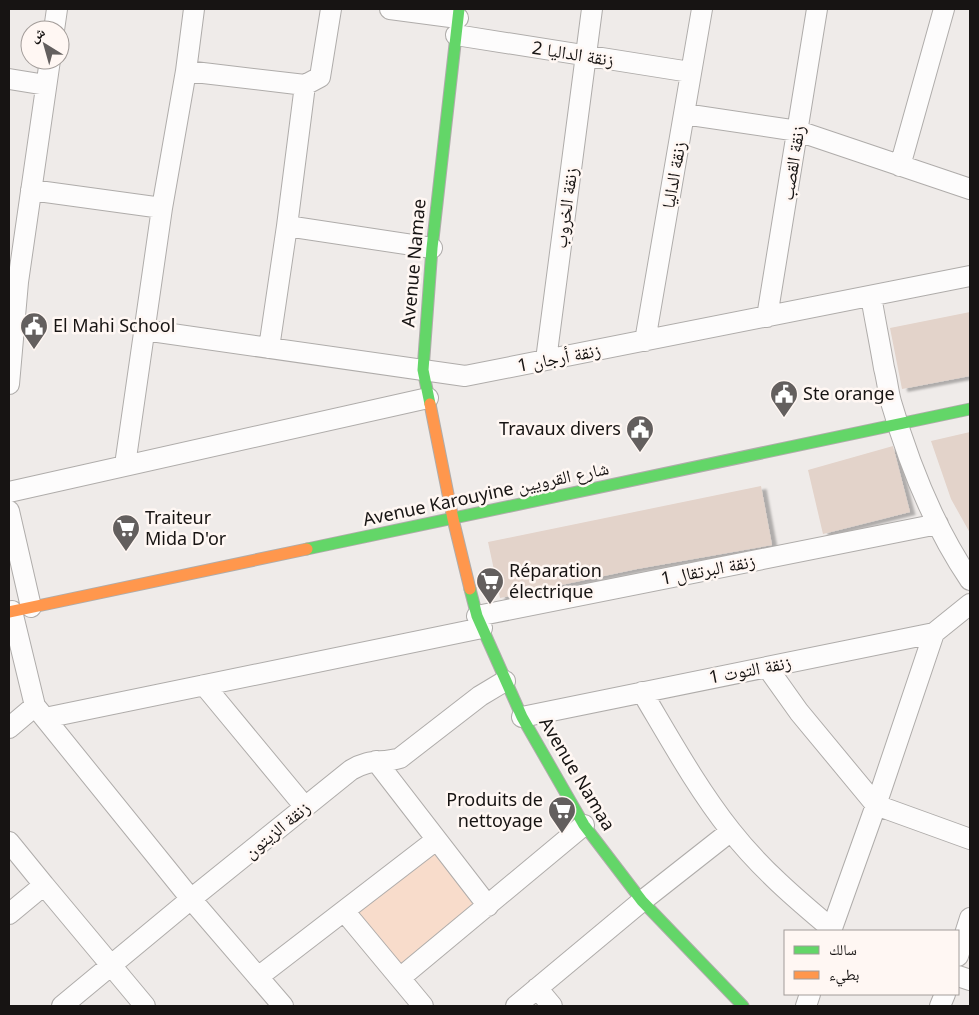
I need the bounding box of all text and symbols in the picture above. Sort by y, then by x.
north arrow [20,20,70,70]
text: ش [25,22,49,46]
street label: زنقة الداليا 2 [531,35,616,71]
street label: زنقة القصب [774,124,810,202]
street label: زنقة الداليا [655,139,691,210]
street label: زنقة الخروب [547,166,583,250]
street label: Avenue Namae [395,198,431,328]
public building icon: El Mahi School [19,311,49,350]
place label: El Mahi School [53,313,175,337]
street label: زنقة أرجان 1 [515,337,603,377]
public building icon: Ste orange [769,379,799,418]
place label: Ste orange [803,381,895,405]
public building icon: Travaux divers [625,414,655,453]
place label: Travaux divers [499,416,621,440]
street label: Avenue Karouyine شارع القرويين [361,455,611,531]
place label: Traiteur Mida D'or [145,505,227,550]
supermarket icon: Traiteur Mida D'or [111,513,141,552]
street label: زنقة البرتقال 1 [659,548,757,590]
place label: Réparation électrique [509,558,602,603]
supermarket icon: Réparation électrique [475,566,505,605]
street label: زنقة التوت 1 [707,649,793,689]
street label: Avenue Namaa [534,712,621,835]
place label: Produits de nettoyage [446,787,543,832]
street label: زنقة الزيتون [238,795,315,863]
supermarket icon: Produits de nettoyage [547,795,577,834]
legend [784,930,959,995]
text: سالك [829,939,857,959]
text: بطيء [829,964,859,987]

